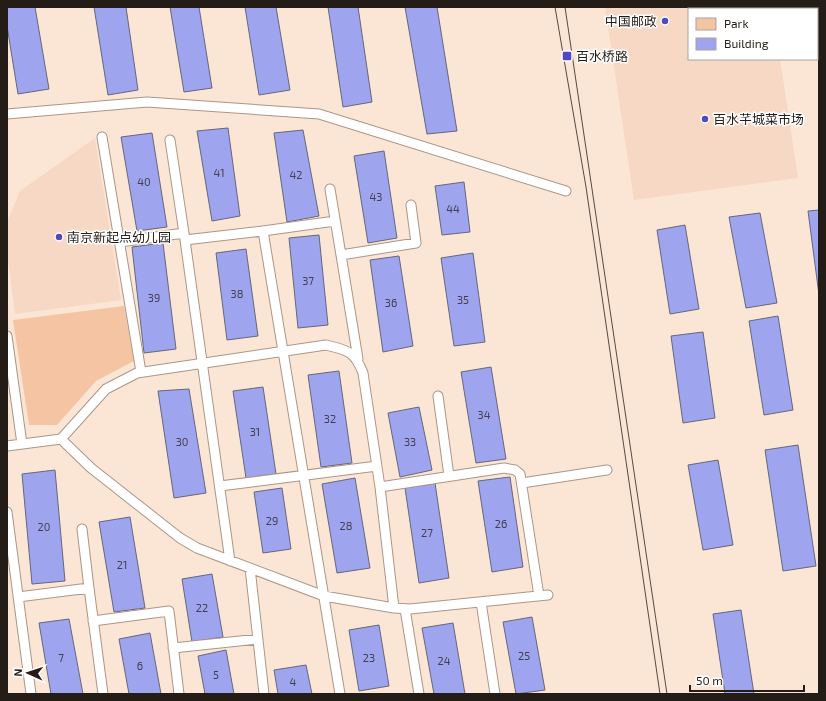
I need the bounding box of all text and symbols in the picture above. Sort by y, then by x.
legend [688,8,818,60]
place label: 中国邮政 [605,13,657,29]
marker: 中国邮政 [660,16,670,26]
text: Park [724,16,749,30]
text: Building [724,36,769,50]
place label: 百水桥路 [576,48,628,64]
marker: 百水桥路 [561,50,573,62]
place label: 百水芊城菜市场 [713,111,804,127]
marker: 百水芊城菜市场 [700,114,710,124]
house number: 41 [213,166,225,179]
house number: 42 [290,168,302,181]
house number: 40 [137,175,151,188]
house number: 43 [370,190,382,203]
house number: 44 [446,202,460,215]
place label: 南京新起点幼儿园 [67,229,171,245]
marker: 南京新起点幼儿园 [54,232,64,242]
house number: 37 [302,274,314,287]
house number: 38 [231,287,243,300]
house number: 39 [148,291,160,304]
house number: 35 [457,293,469,306]
house number: 36 [385,296,397,309]
house number: 34 [478,408,491,421]
house number: 32 [324,412,336,425]
house number: 31 [250,425,260,438]
house number: 30 [176,435,188,448]
house number: 33 [404,435,416,448]
house number: 29 [266,514,278,527]
house number: 26 [495,517,507,530]
house number: 28 [340,519,352,532]
house number: 20 [38,520,50,533]
house number: 27 [421,526,433,539]
house number: 21 [117,558,127,571]
house number: 22 [196,601,208,614]
house number: 25 [518,649,530,662]
house number: 7 [58,651,64,664]
house number: 23 [363,651,375,664]
north arrow [8,653,48,693]
house number: 24 [438,654,451,667]
house number: 6 [137,659,143,672]
scale bar [690,667,804,693]
text: N [11,668,24,677]
house number: 5 [213,668,219,681]
text: 50 m [696,673,723,687]
house number: 4 [290,675,297,688]

